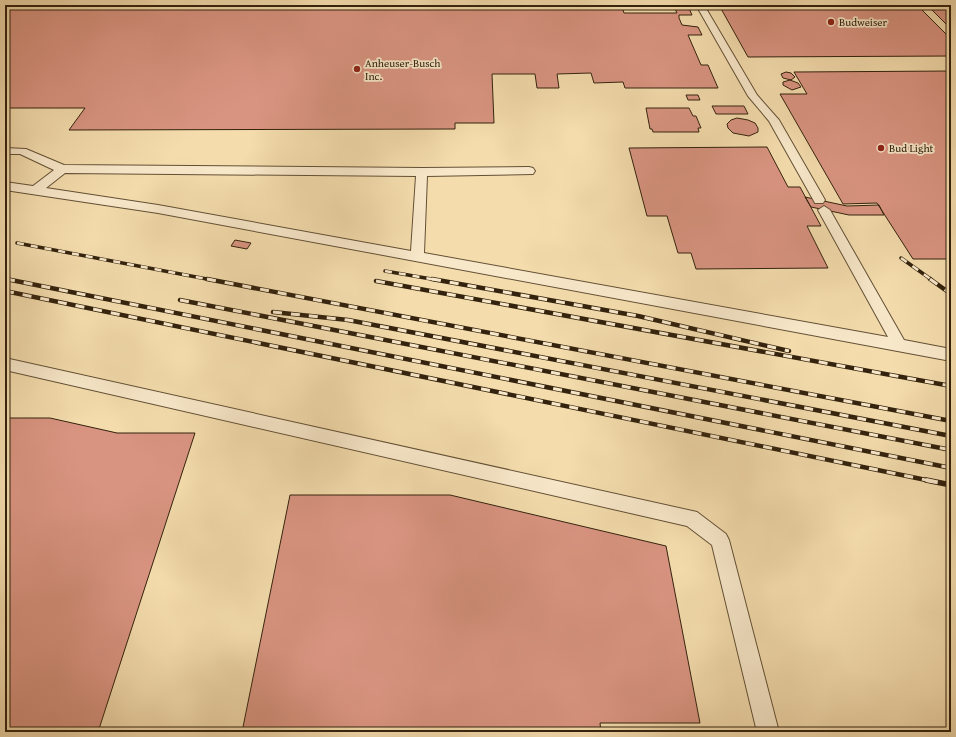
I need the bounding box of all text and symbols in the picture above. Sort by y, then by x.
place label: Budweiser [839,14,887,30]
marker: Budweiser [826,17,836,27]
place label: Anheuser-Busch Inc. [365,55,441,84]
marker: Anheuser-Busch Inc. [352,64,362,74]
place label: Bud Light [889,140,934,156]
marker: Bud Light [876,143,886,153]

